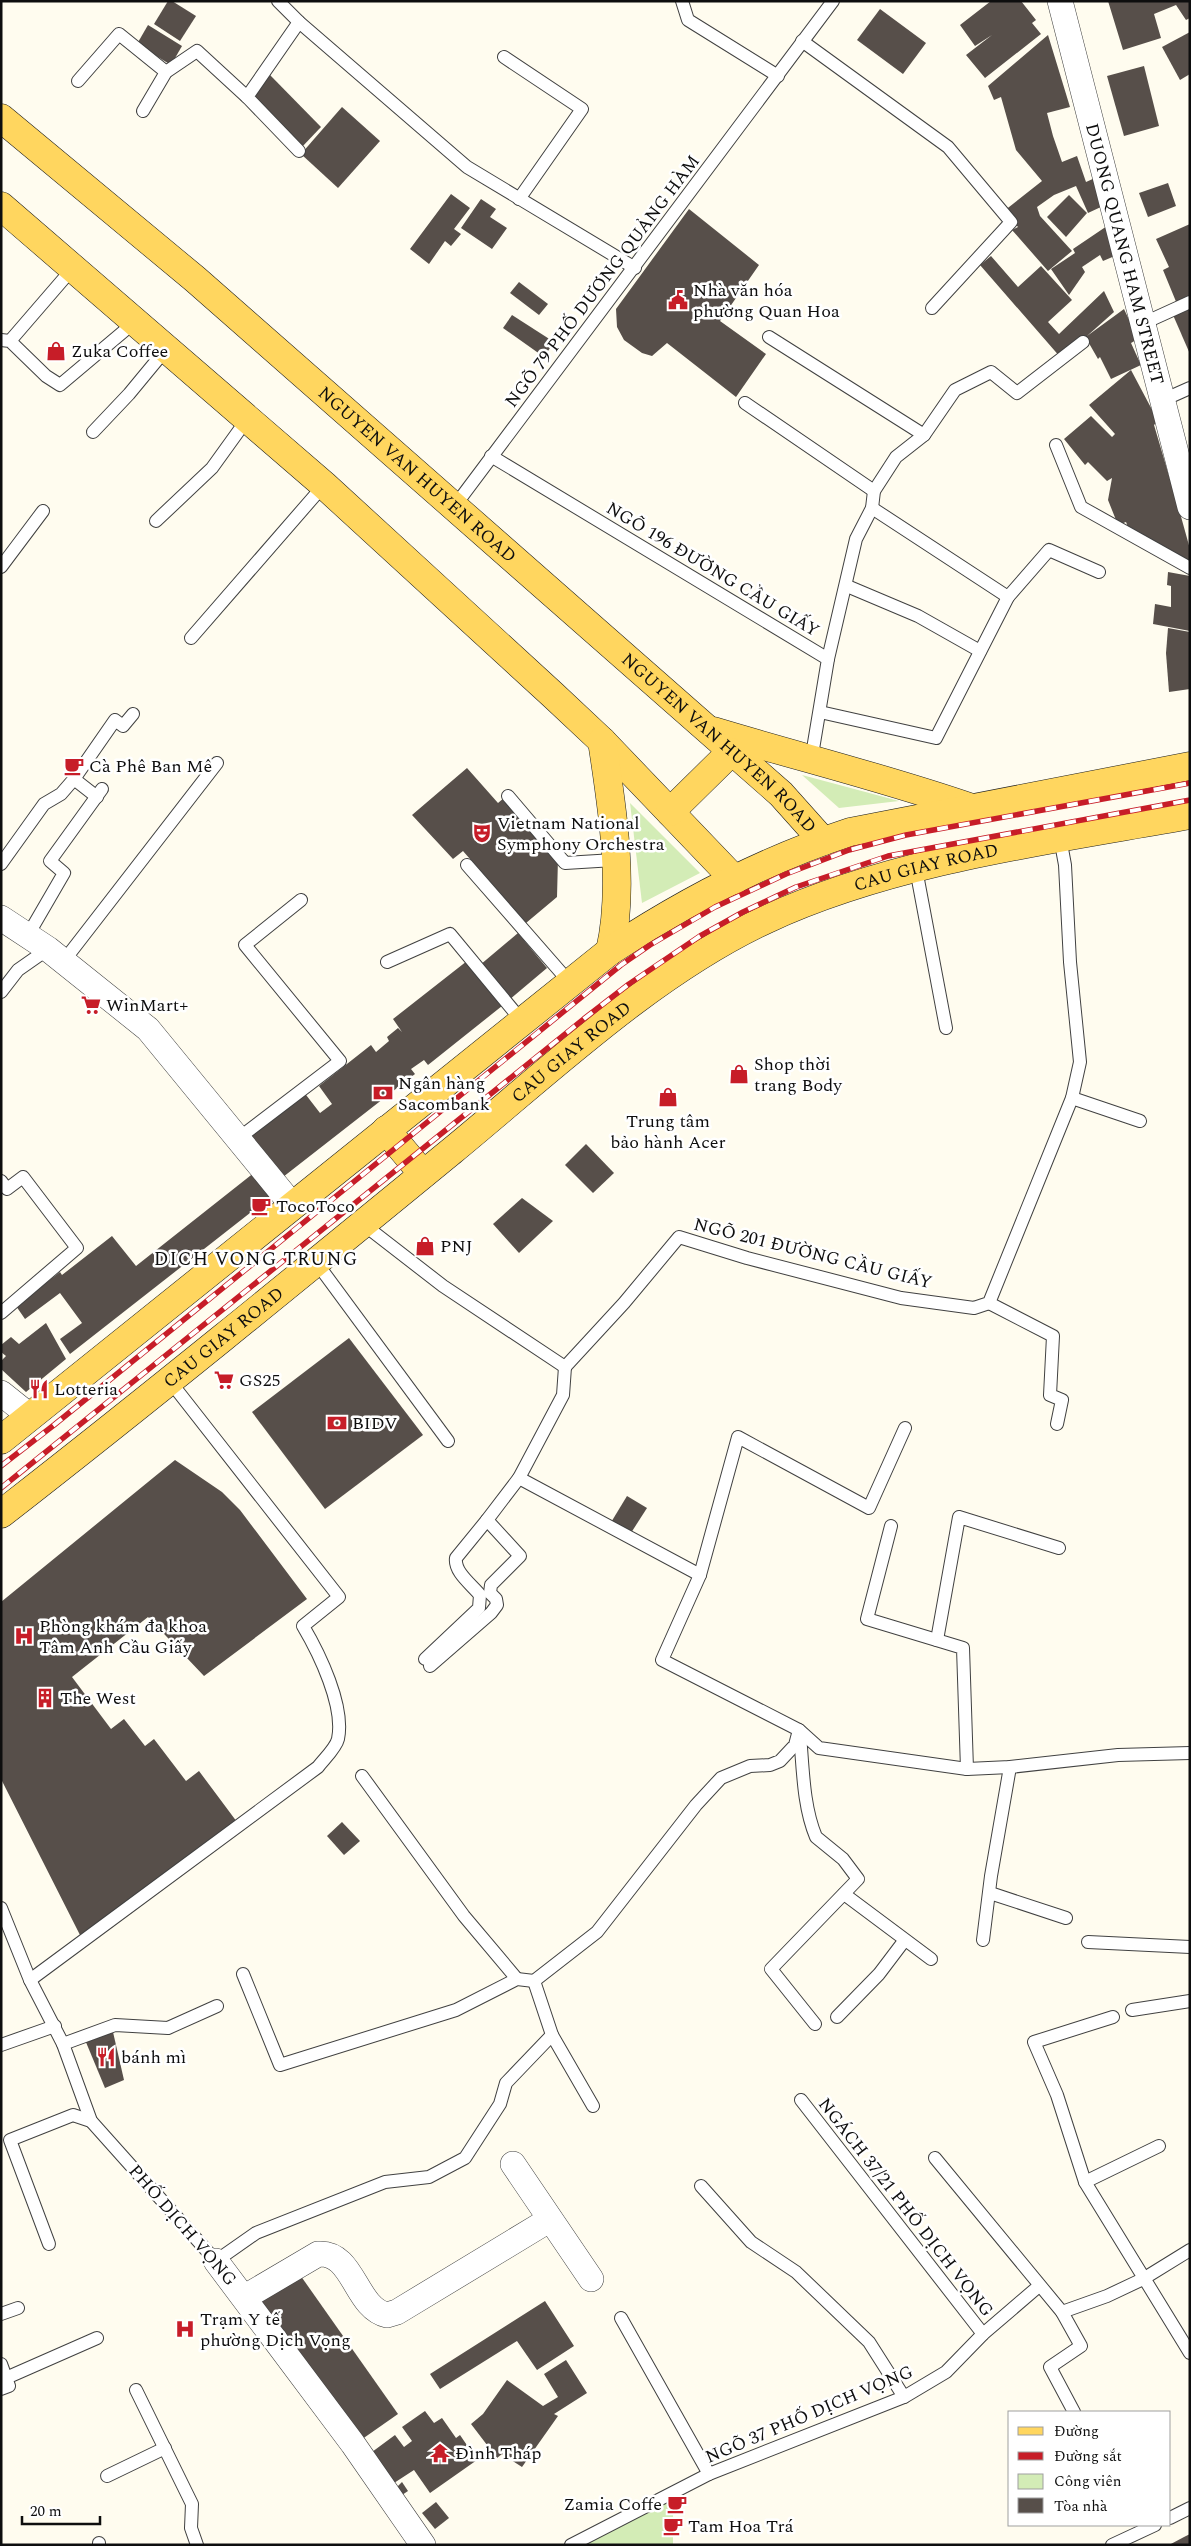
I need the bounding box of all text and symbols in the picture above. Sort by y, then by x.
street label: DUONG QUANG HAM STREET [1078,120,1171,388]
street label: NGÕ 79 PHỐ DƯƠNG QUẢNG HÀM [498,149,706,413]
place label: Nhà văn hóa phường Quan Hoa [693,277,840,325]
public building icon: Nhà văn hóa phường Quan Hoa [667,289,689,311]
place label: Zuka Coffee [71,338,168,365]
shop icon: Zuka Coffee [45,340,67,362]
street label: NGUYEN VAN HUYEN ROAD [312,380,522,570]
street label: NGÕ 196 ĐƯỜNG CẦU GIẤY [601,495,825,644]
street label: NGUYEN VAN HUYEN ROAD [615,647,823,839]
place label: Cà Phê Ban Mê [89,753,212,780]
cafe icon: Cà Phê Ban Mê [63,755,85,777]
place label: Vietnam National Symphony Orchestra [497,810,665,858]
theatre icon: Vietnam National Symphony Orchestra [471,822,493,844]
street label: CAU GIAY ROAD [850,837,1001,899]
place label: WinMart+ [106,992,188,1019]
supermarket icon: WinMart+ [80,994,102,1016]
street label: CAU GIAY ROAD [505,995,637,1110]
place label: Shop thời trang Body [754,1051,843,1099]
shop icon: Shop thời trang Body [728,1063,750,1085]
place label: Ngân hàng Sacombank [398,1070,490,1118]
bank icon: Ngân hàng Sacombank [372,1082,394,1104]
shop icon: Trung tâm bảo hành Acer [657,1086,679,1108]
place label: Trung tâm bảo hành Acer [610,1108,726,1156]
place label: TocoToco [276,1193,355,1220]
cafe icon: TocoToco [250,1195,272,1217]
street label: NGÕ 201 ĐƯỜNG CẦU GIẤY [691,1211,935,1296]
place label: PNJ [440,1233,473,1260]
shop icon: PNJ [414,1235,436,1257]
district label: DICH VONG TRUNG [154,1245,358,1274]
street label: CAU GIAY ROAD [157,1280,290,1395]
place label: GS25 [239,1367,280,1394]
supermarket icon: GS25 [213,1369,235,1391]
place label: Lotteria [54,1376,118,1403]
restaurant icon: Lotteria [28,1378,50,1400]
place label: BIDV [352,1410,398,1437]
bank icon: BIDV [326,1412,348,1434]
place label: Phòng khám đa khoa Tâm Anh Cầu Giấy [39,1613,207,1661]
hospital icon: Phòng khám đa khoa Tâm Anh Cầu Giấy [13,1625,35,1647]
place label: The West [60,1685,136,1712]
building icon: The West [34,1687,56,1709]
place label: bánh mì [121,2044,186,2071]
restaurant icon: bánh mì [95,2046,117,2068]
street label: NGÁCH 37/21 PHỐ DỊCH VỌNG [811,2092,1000,2323]
street label: PHỐ DỊCH VỌNG [122,2158,243,2292]
place label: Trạm Y tế phường Dịch Vọng [200,2306,351,2354]
hospital icon: Trạm Y tế phường Dịch Vọng [174,2318,196,2340]
street label: NGÕ 37 PHỐ DỊCH VỌNG [701,2358,917,2471]
legend [1008,2411,1171,2526]
text: Đường [1054,2420,1099,2443]
place label: Đình Tháp [455,2440,542,2467]
temple icon: Đình Tháp [429,2442,451,2464]
text: Đường sắt [1054,2445,1122,2468]
text: Công viên [1054,2470,1122,2493]
place label: Zamia Coffe [563,2491,662,2518]
cafe icon: Zamia Coffe [666,2493,688,2515]
scale bar [22,2494,100,2526]
text: Tòa nhà [1054,2495,1108,2518]
text: 20 m [30,2500,62,2523]
place label: Tam Hoa Trá [688,2513,794,2540]
cafe icon: Tam Hoa Trá [662,2515,684,2537]

